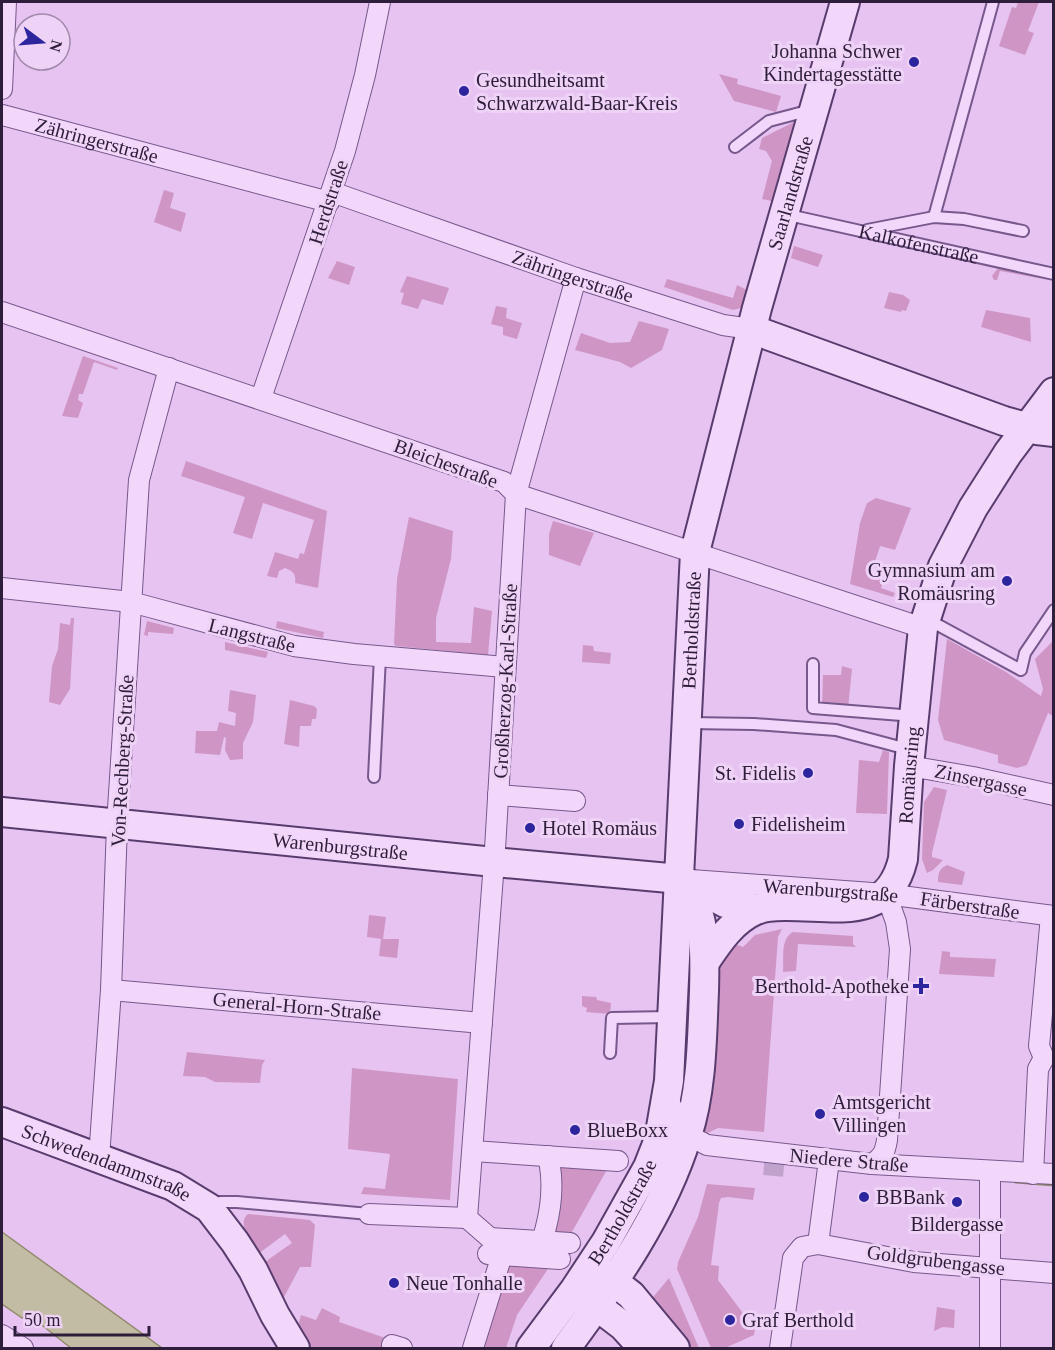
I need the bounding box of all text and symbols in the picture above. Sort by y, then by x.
north arrow [12,12,72,72]
text: N [46,38,66,54]
place label: Johanna Schwer Kindertagesstätte [763,40,902,86]
marker: Johanna Schwer Kindertagesstätte [907,55,921,69]
place label: Gesundheitsamt Schwarzwald-Baar-Kreis [476,69,678,114]
marker: Gesundheitsamt Schwarzwald-Baar-Kreis [457,84,471,98]
street label: Zähringerstraße [33,113,161,167]
street label: Saarlandstraße [763,133,817,253]
street label: Herdstraße [304,157,352,247]
street label: Kalkofenstraße [857,220,981,268]
street label: Zähringerstraße [509,245,636,307]
street label: Bleichestraße [391,434,501,492]
place label: Gymnasium am Romäusring [868,559,995,605]
street label: Bertholdstraße [677,571,705,690]
marker: Gymnasium am Romäusring [1000,574,1014,588]
street label: Großherzog-Karl-Straße [489,583,522,779]
street label: Langstraße [206,614,298,657]
street label: Von-Rechberg-Straße [106,674,139,848]
street label: Romäusring [894,725,925,825]
street label: Zinsergasse [933,759,1029,802]
place label: St. Fidelis [715,762,796,784]
marker: St. Fidelis [801,766,815,780]
place label: Fidelisheim [751,813,846,835]
place label: Hotel Romäus [542,817,657,839]
marker: Fidelisheim [732,817,746,831]
marker: Hotel Romäus [523,821,537,835]
street label: Warenburgstraße [272,829,409,864]
street label: Warenburgstraße [762,874,900,907]
street label: Färberstraße [919,887,1021,923]
place label: Berthold-Apotheke [755,975,909,998]
marker: Berthold-Apotheke [914,979,928,993]
street label: General-Horn-Straße [212,988,382,1024]
place label: Amtsgericht Villingen [832,1091,931,1137]
marker: Amtsgericht Villingen [813,1107,827,1121]
street label: Schwedendammstraße [19,1119,195,1206]
place label: BlueBoxx [587,1119,668,1141]
marker: BlueBoxx [568,1123,582,1137]
street label: Niedere Straße [789,1144,910,1176]
street label: Bertholdstraße [583,1156,661,1269]
place label: BBBank [876,1186,945,1208]
marker: BBBank [857,1190,871,1204]
marker: Bildergasse [950,1195,964,1209]
place label: Bildergasse [911,1213,1004,1236]
street label: Goldgrubengasse [866,1241,1006,1280]
place label: Neue Tonhalle [406,1272,523,1294]
marker: Neue Tonhalle [387,1276,401,1290]
scale bar [15,1299,148,1337]
place label: Graf Berthold [742,1309,854,1331]
text: 50 m [24,1310,61,1330]
marker: Graf Berthold [723,1313,737,1327]

